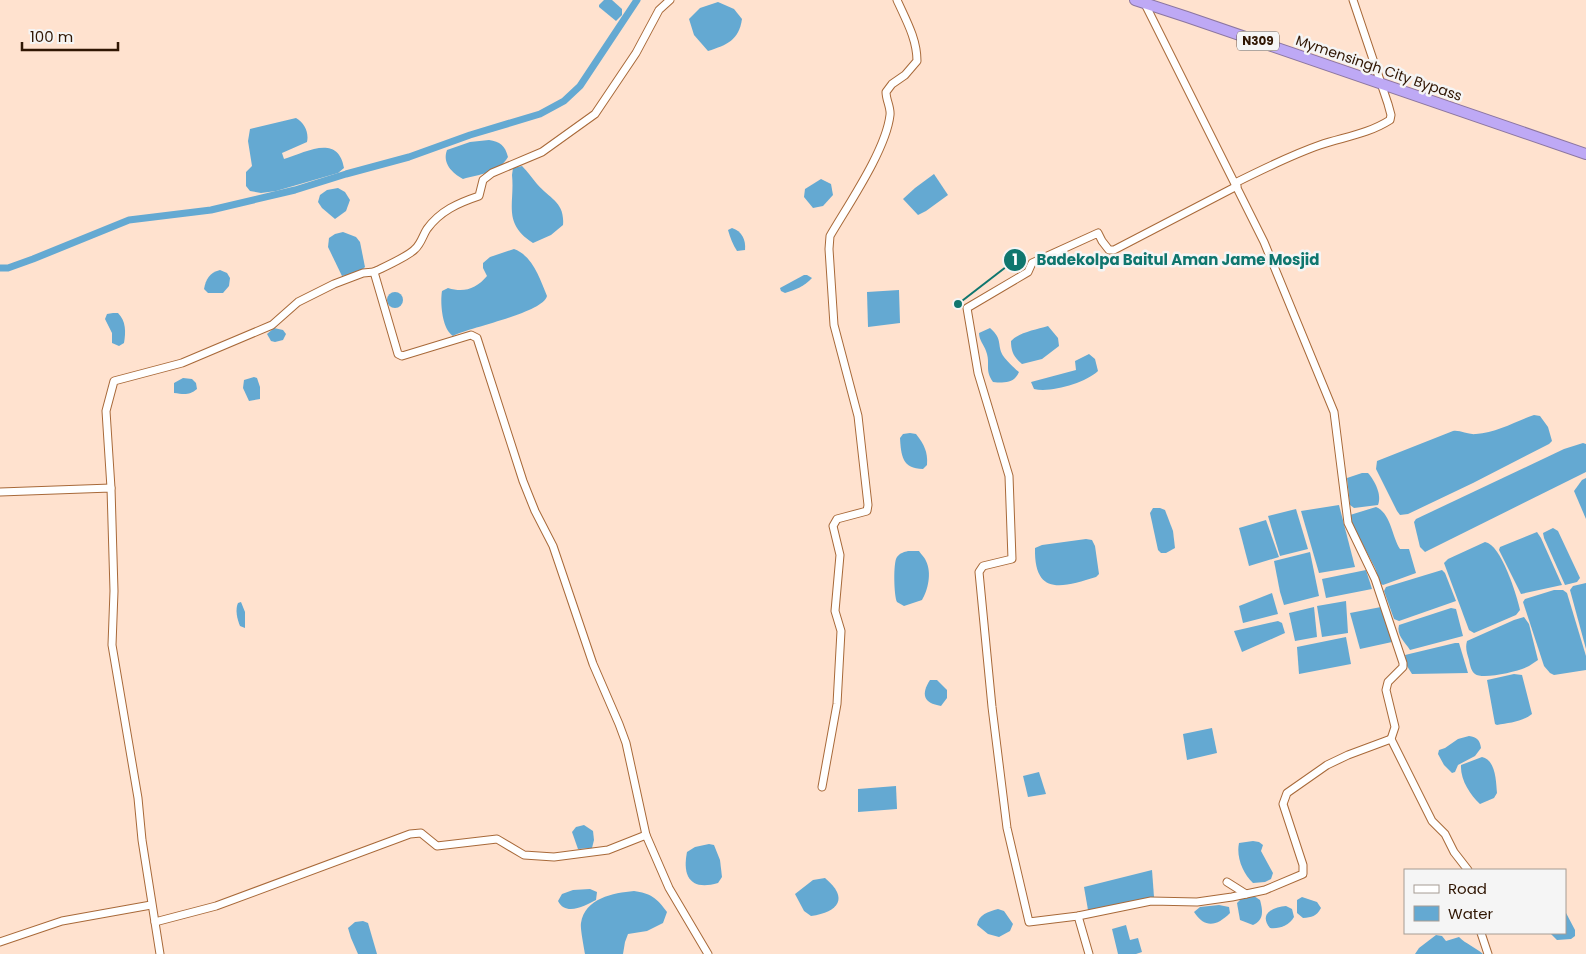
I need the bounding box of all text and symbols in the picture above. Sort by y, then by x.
scale bar [22,20,119,52]
text: 100 m [30,26,73,47]
street label: Mymensingh City Bypass [1293,30,1465,106]
road number: N309 [1237,31,1279,50]
callout: Badekolpa Baitul Aman Jame Mosjid [1002,245,1330,275]
text: 1 [1012,249,1018,270]
text: Badekolpa Baitul Aman Jame Mosjid [1037,249,1319,270]
legend [1404,869,1566,934]
text: Road [1448,878,1487,899]
text: Water [1448,903,1494,924]

